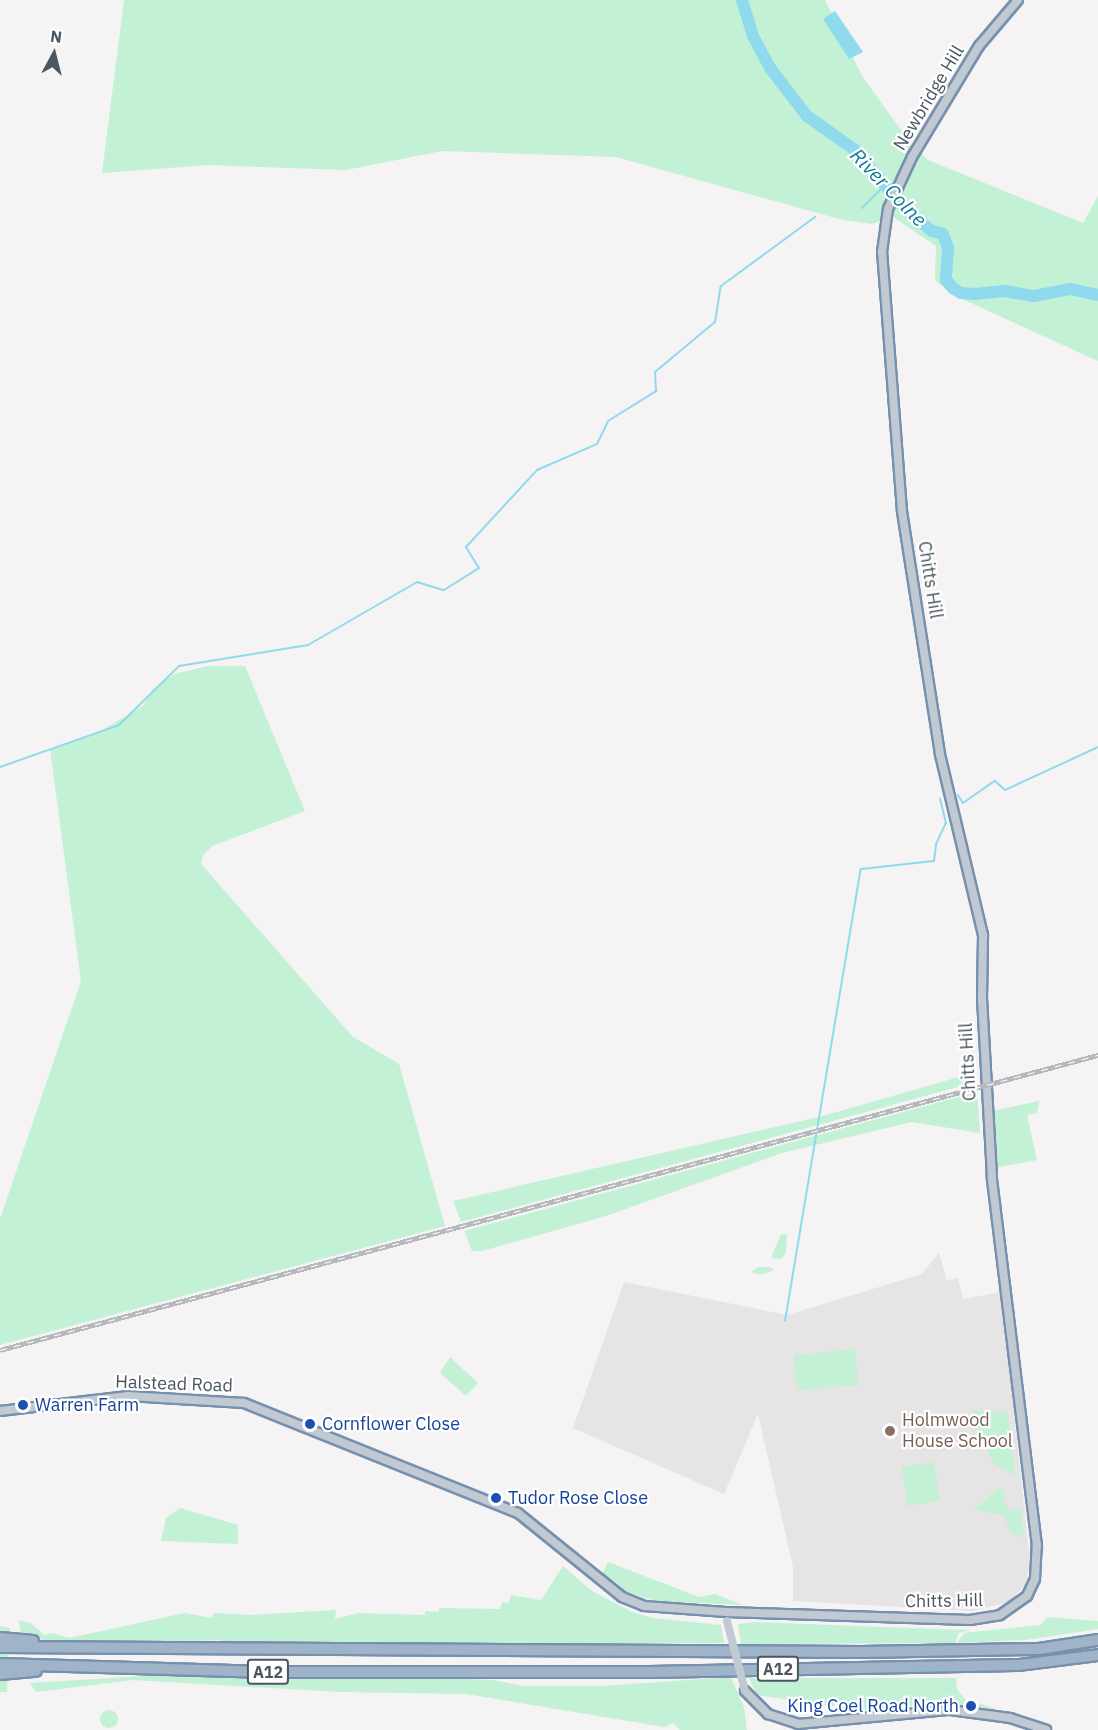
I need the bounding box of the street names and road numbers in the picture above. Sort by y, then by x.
street label: Newbridge Hill [889,42,969,154]
street label: Chitts Hill [913,540,947,620]
street label: Chitts Hill [955,1022,981,1102]
street label: Halstead Road [115,1371,233,1397]
street label: Chitts Hill [905,1590,983,1612]
road number: A12 [756,1656,800,1682]
road number: A12 [246,1659,290,1685]

